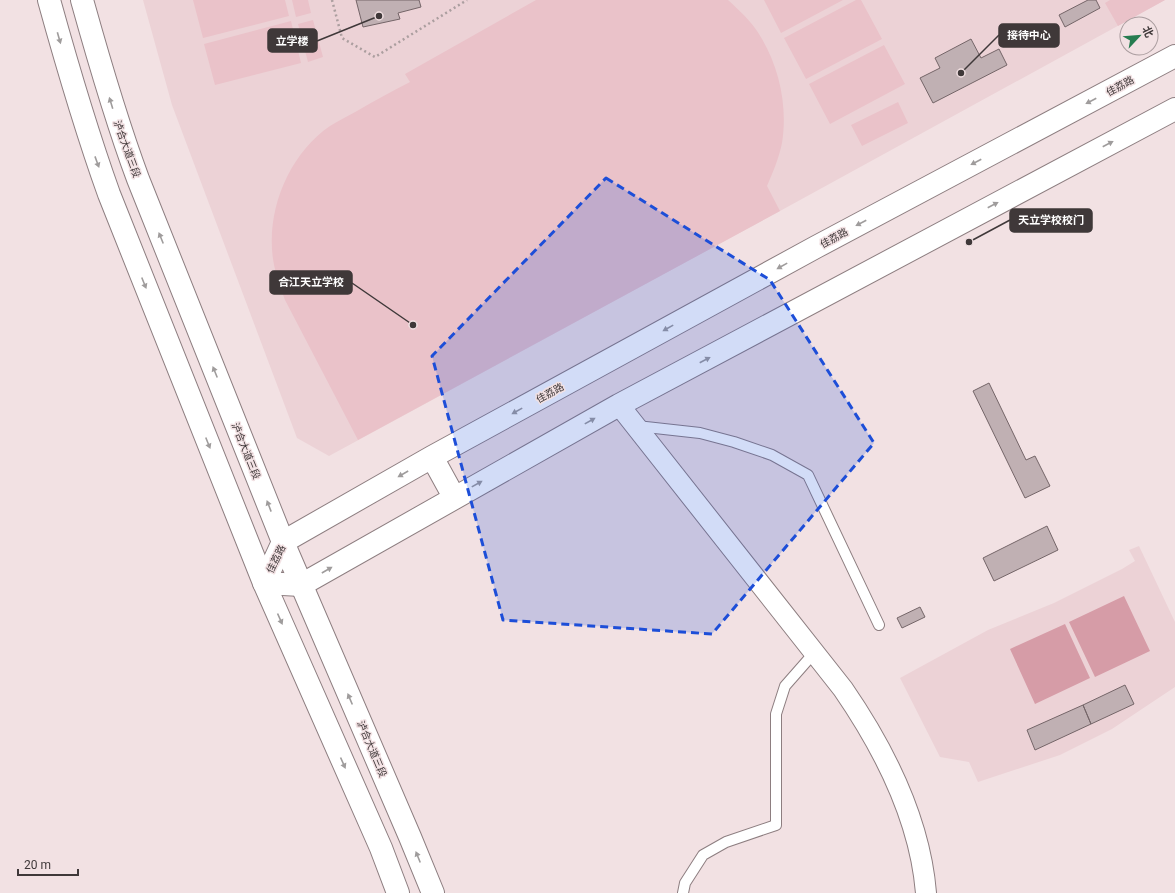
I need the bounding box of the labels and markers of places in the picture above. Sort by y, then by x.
callout: 接待中心 [999,24,1059,47]
callout: 立学楼 [268,29,317,52]
callout: 天立学校校门 [1010,209,1092,232]
callout: 合江天立学校 [270,271,352,294]

